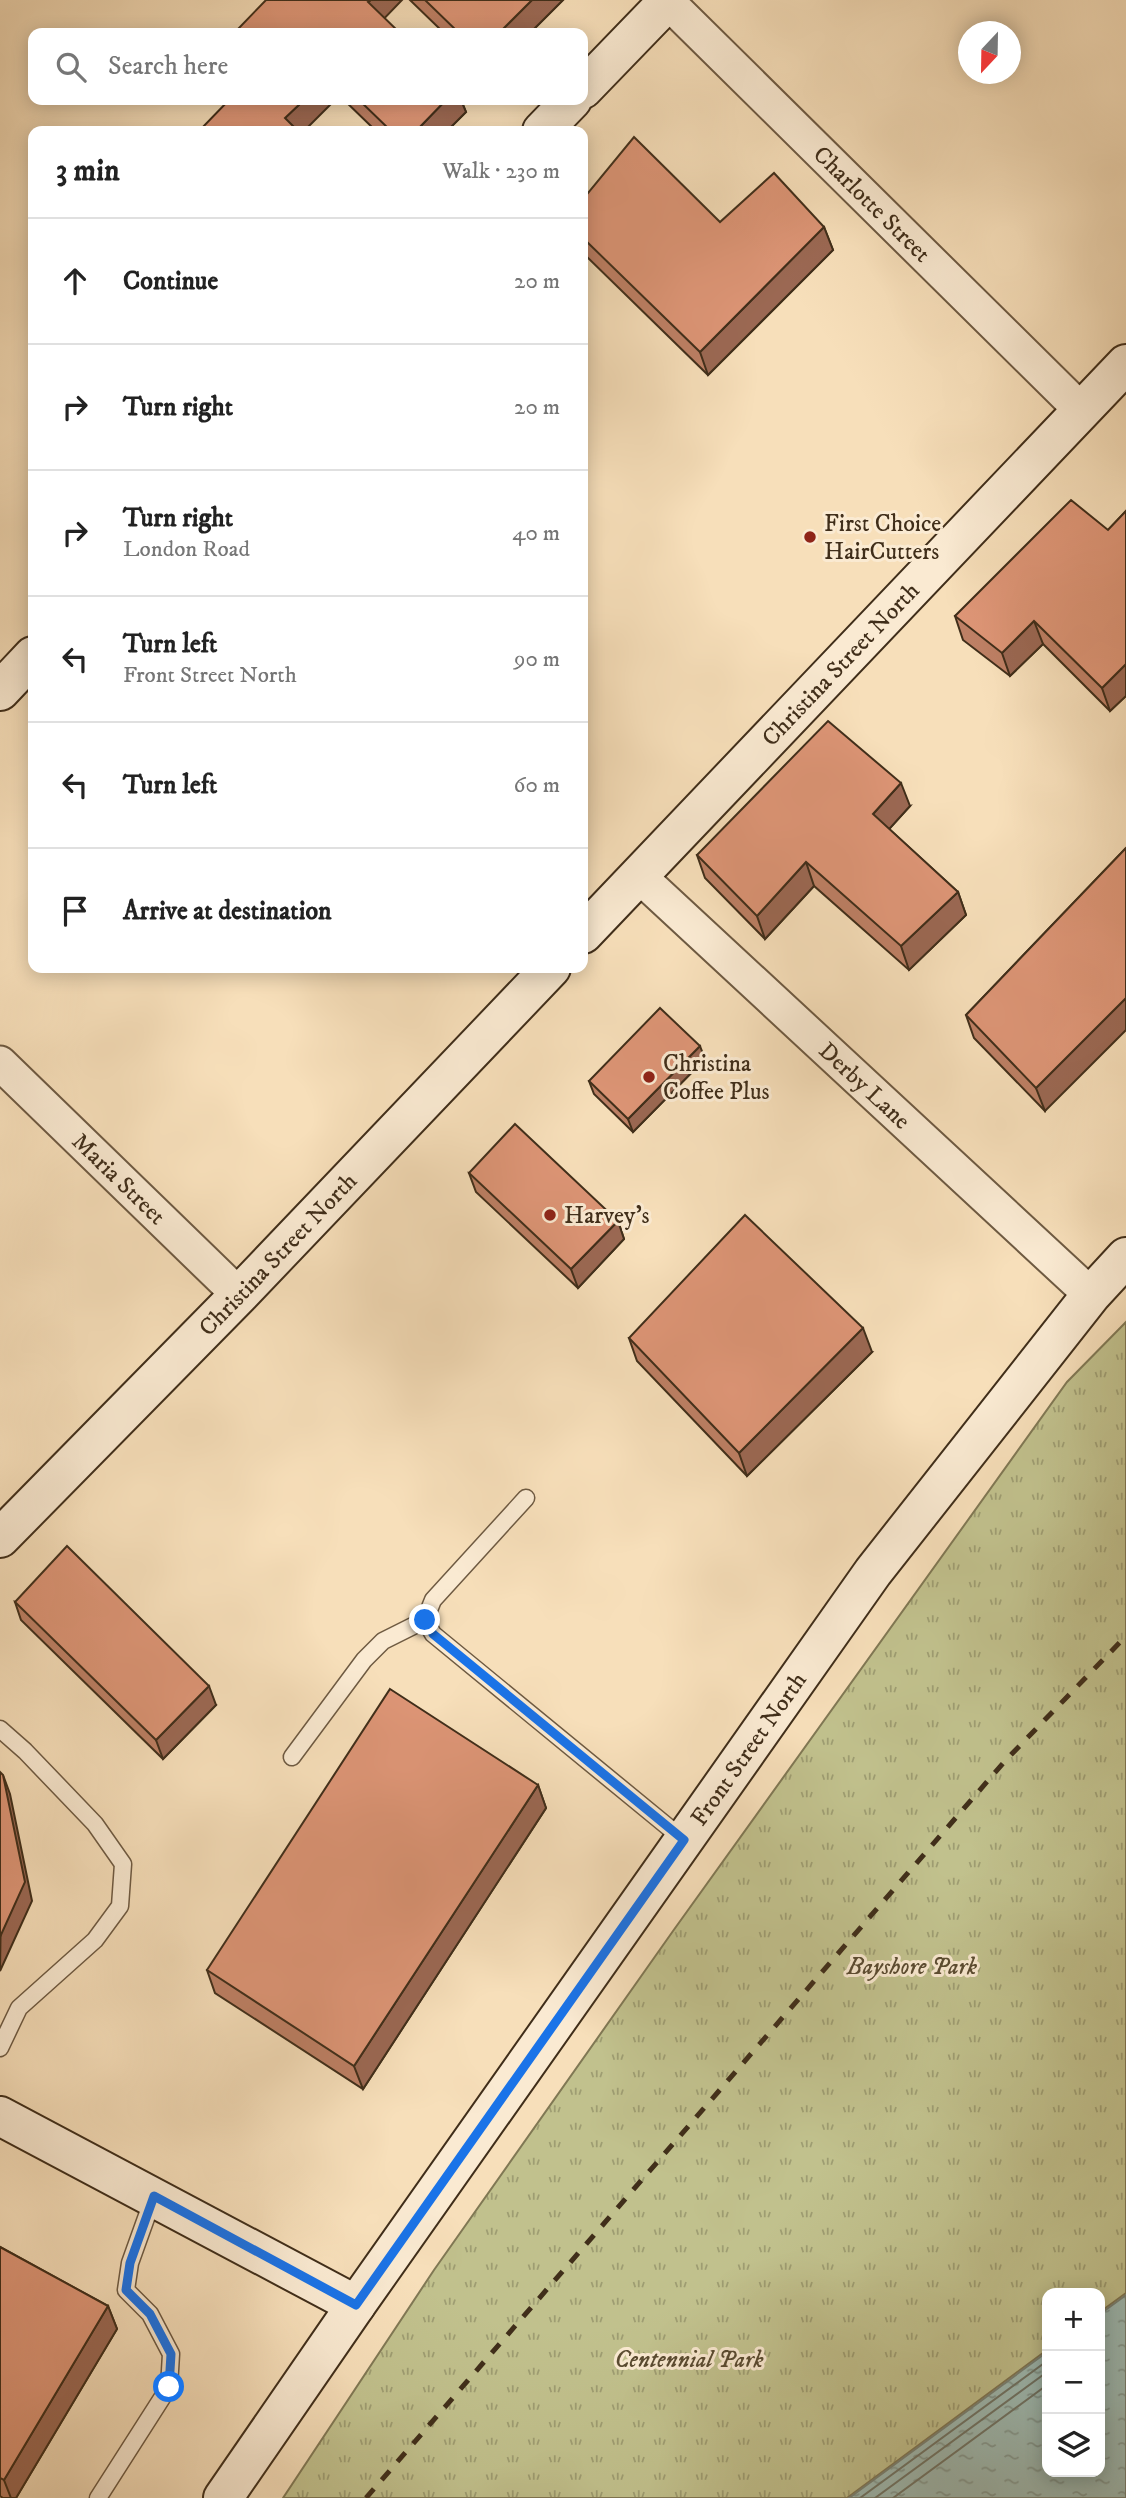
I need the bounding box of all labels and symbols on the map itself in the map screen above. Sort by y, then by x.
north arrow [958,21,1021,84]
street label: Charlotte Street [806,140,937,269]
place label: First Choice HairCutters [824,509,941,567]
marker: First Choice HairCutters [802,529,818,545]
street label: Christina Street North [756,576,926,753]
street label: Derby Lane [812,1036,916,1136]
place label: Christina Coffee Plus [663,1049,770,1107]
marker: Christina Coffee Plus [641,1069,657,1085]
street label: Maria Street [65,1127,172,1232]
street label: Christina Street North [193,1166,364,1343]
place label: Harvey's [564,1201,650,1231]
marker: Harvey's [542,1207,558,1223]
route end [409,1604,440,1635]
street label: Front Street North [685,1666,814,1832]
park label: Bayshore Park [846,1952,977,1982]
park label: Centennial Park [614,2345,764,2375]
route start [153,2371,184,2402]

